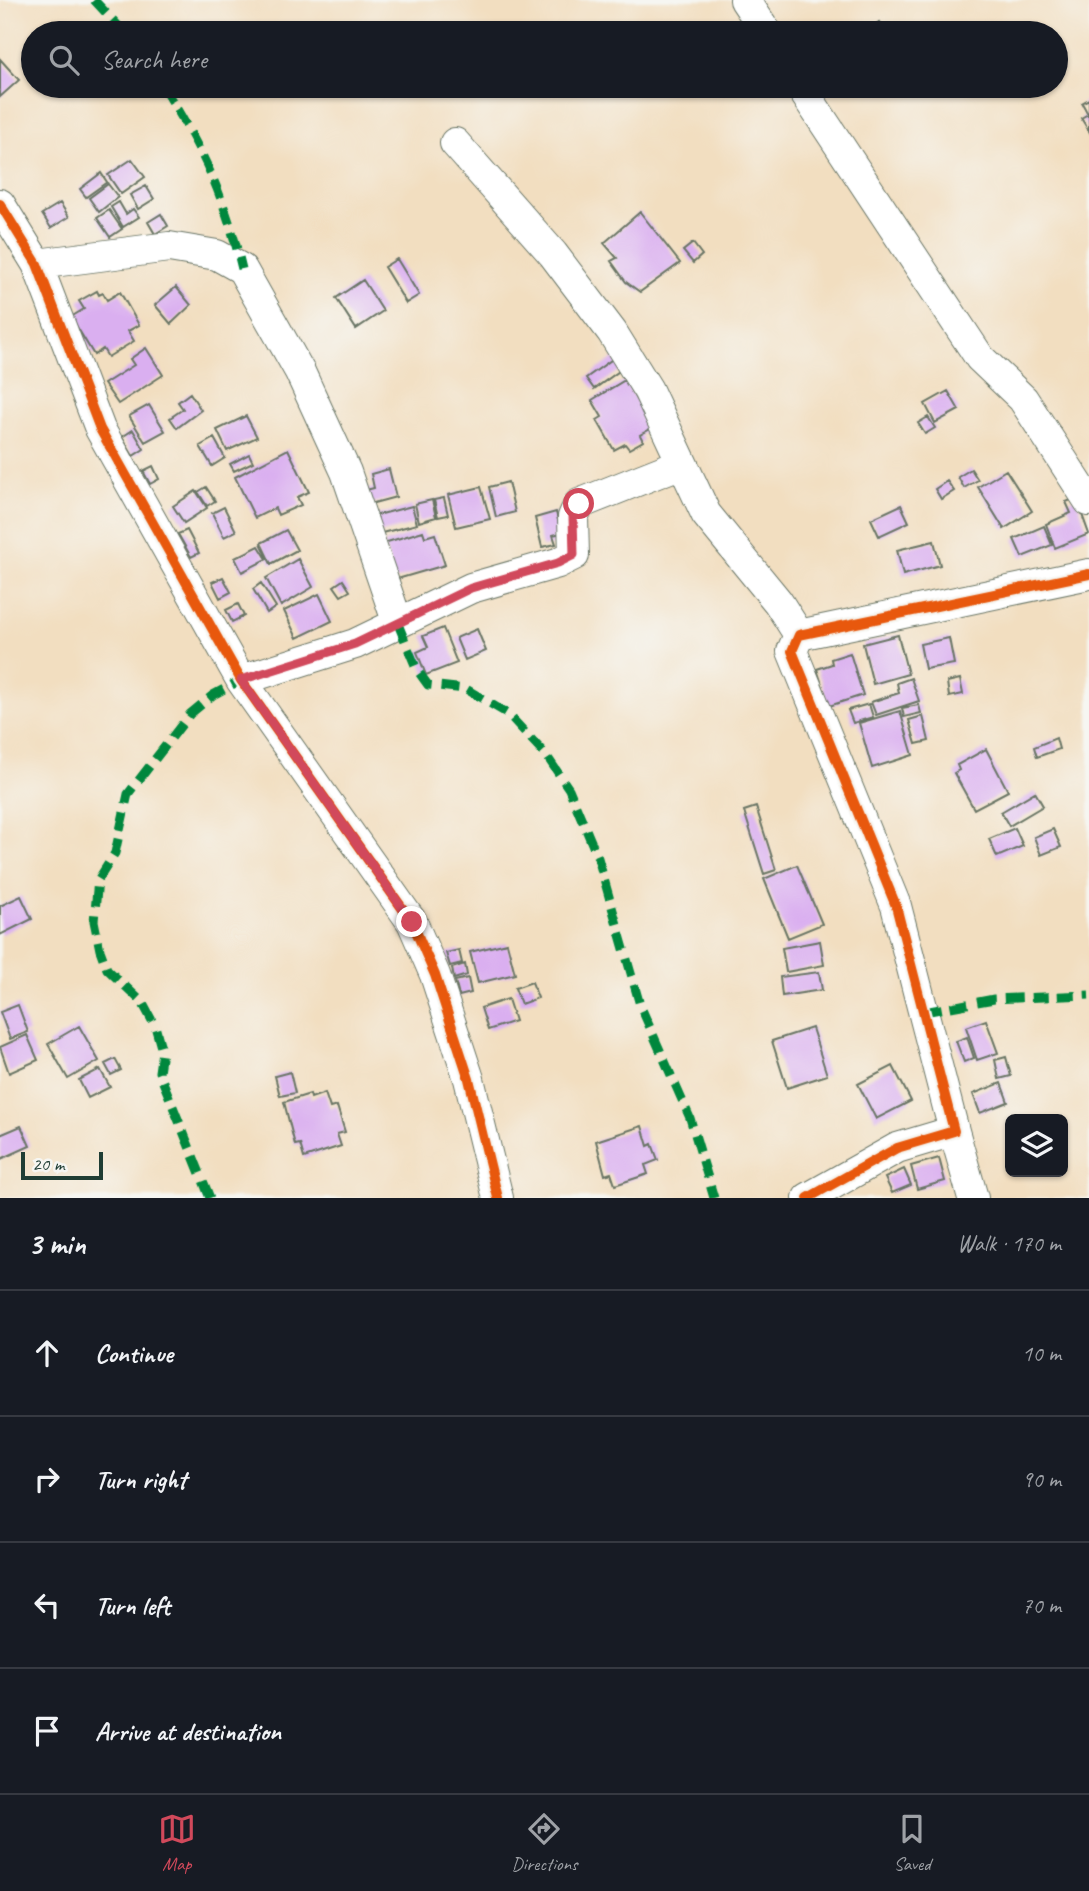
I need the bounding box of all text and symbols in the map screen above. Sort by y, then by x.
search box [21,21,1068,98]
icon: search [45,41,83,79]
text: Search here [101,43,207,76]
route start [563,488,594,519]
route end [396,906,427,937]
map controls [1005,1114,1068,1177]
button: layers [1005,1114,1068,1177]
scale bar [21,1149,103,1181]
text: 20 m [32,1152,64,1176]
text: 3 min [28,1225,85,1263]
text: Walk · 170 m [957,1229,1061,1258]
icon: ahead [28,1334,66,1372]
text: Continue [95,1337,173,1370]
text: 10 m [1022,1339,1061,1368]
icon: right [28,1460,66,1498]
text: Turn right [95,1463,186,1496]
text: 90 m [1022,1465,1061,1494]
icon: left [28,1586,66,1624]
text: Turn left [95,1589,170,1622]
text: 70 m [1022,1591,1061,1620]
icon: arrive [28,1712,66,1750]
text: Arrive at destination [95,1715,281,1748]
tab: Map [158,1810,196,1876]
tab: Directions [511,1810,578,1876]
tab: Saved [893,1810,931,1876]

